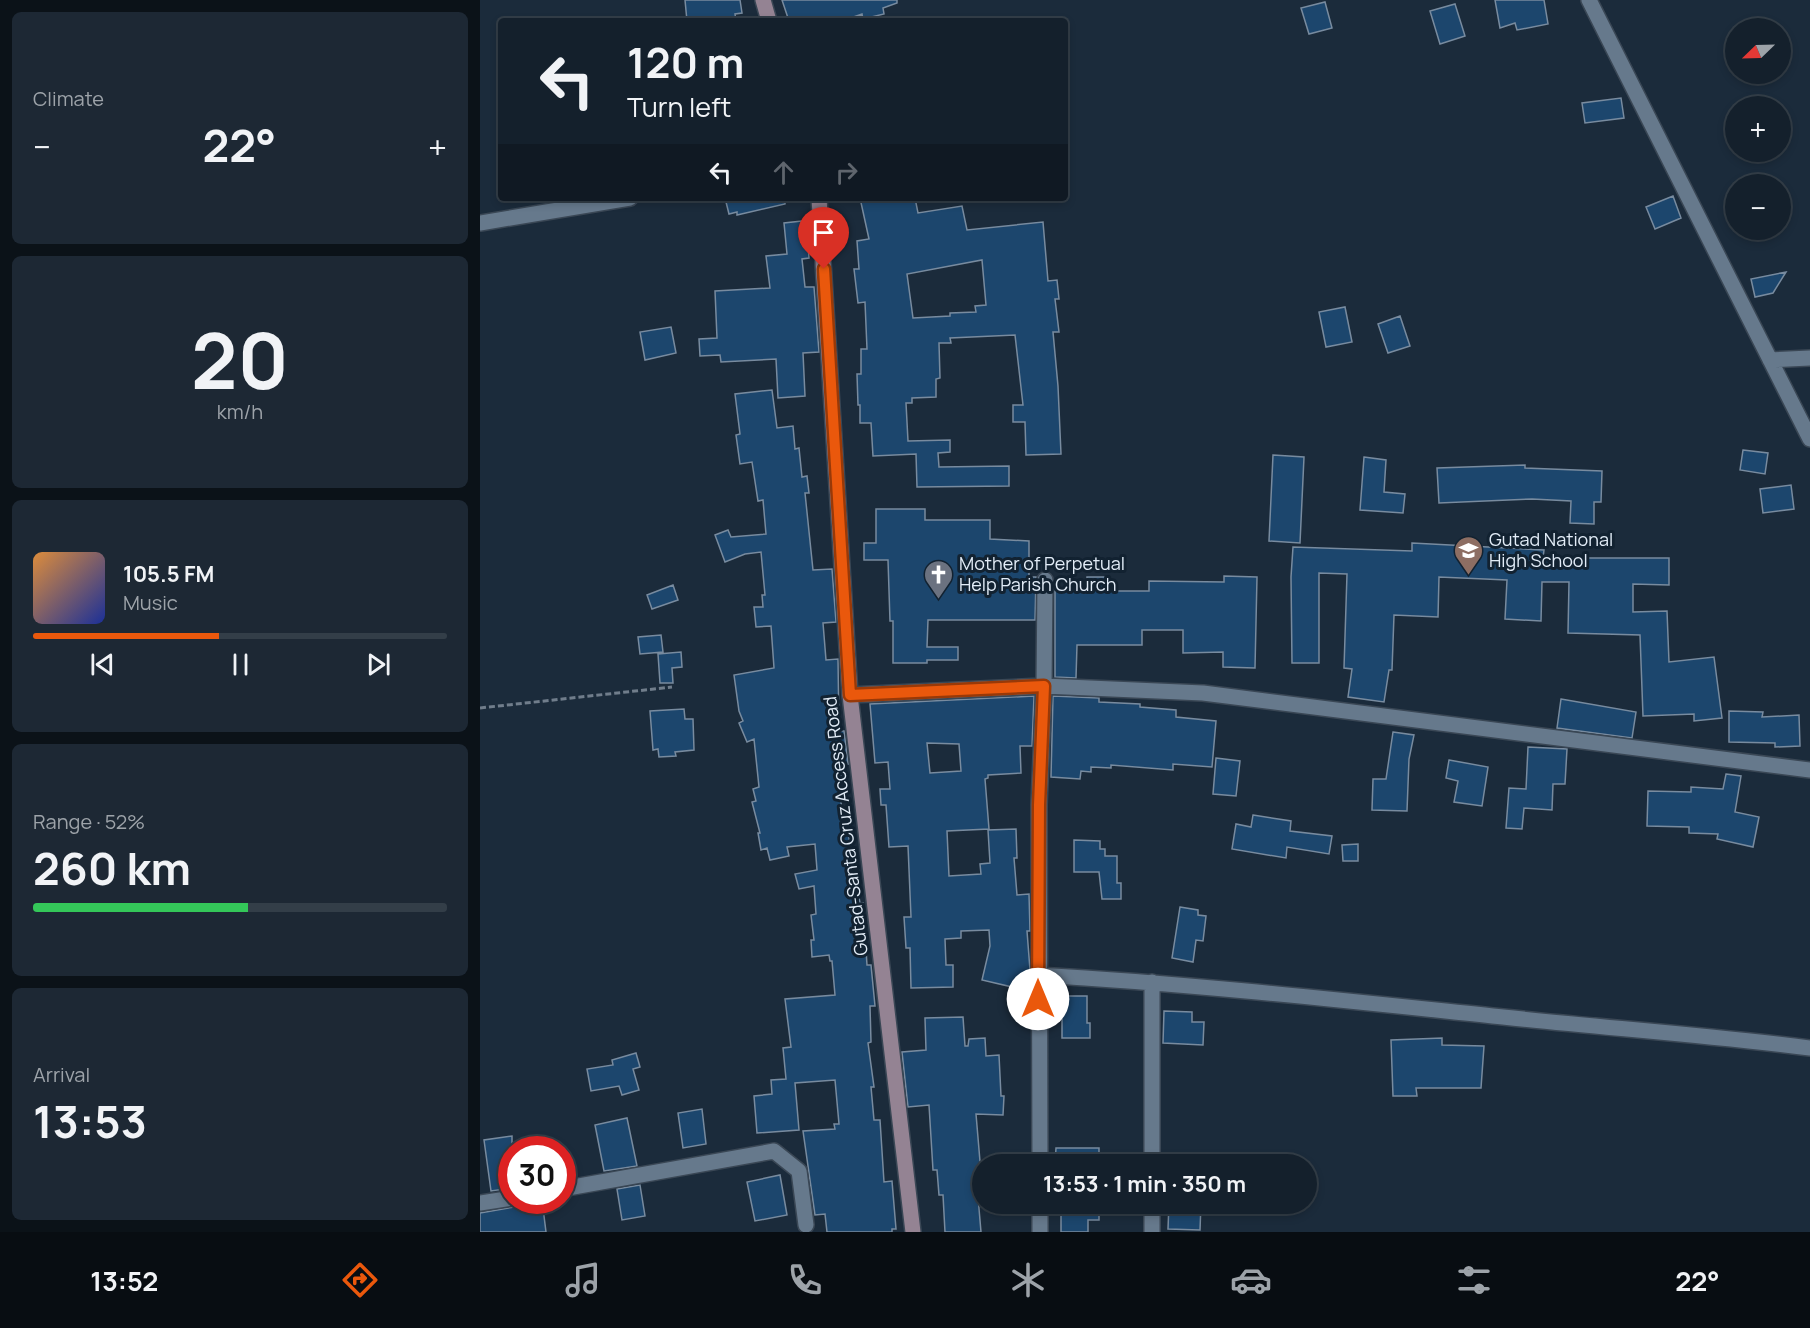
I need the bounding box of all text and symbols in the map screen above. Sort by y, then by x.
north arrow [1725,18,1791,84]
map controls [1725,18,1791,240]
text: 120 m [627,33,744,91]
icon: left [528,42,606,120]
text: Climate [33,85,104,112]
text: Turn left [627,88,731,125]
button: + [1725,96,1791,162]
text: 22° [202,114,276,176]
text: − [33,124,51,169]
text: + [428,124,447,169]
icon: left [704,156,737,189]
icon: ahead [767,156,800,189]
icon: right [830,156,863,189]
button: − [1725,174,1791,240]
pin [798,207,849,269]
icon: arrive [807,216,840,249]
text: 20 [191,306,289,412]
text: km/h [217,398,263,425]
place label: Gutad National High School [1489,527,1613,572]
school or university icon: Gutad National High School [1452,534,1484,576]
place label: Mother of Perpetual Help Parish Church [959,551,1125,596]
church icon: Mother of Perpetual Help Parish Church [922,558,954,600]
text: 105.5 FM [123,559,214,589]
text: Music [123,589,178,616]
icon: previous [86,648,119,681]
icon: pause [224,648,257,681]
icon: next [362,648,395,681]
street label: Gutad-Santa Cruz Access Road [817,695,873,957]
text: Range · 52% [33,808,145,835]
text: 260 km [33,837,191,899]
position arrow [1006,967,1070,1031]
text: Arrival [33,1061,90,1088]
text: 13:53 [33,1090,147,1152]
speed limit sign: 30 [498,1136,576,1214]
text: 13:53 · 1 min · 350 m [1043,1169,1246,1199]
icon: directions [339,1259,381,1301]
icon: music [562,1259,604,1301]
icon: phone [784,1259,826,1301]
icon: climate [1007,1259,1049,1301]
icon: car [1230,1259,1272,1301]
icon: filters [1453,1259,1495,1301]
text: 13:52 [90,1262,158,1299]
text: 22° [1675,1262,1720,1299]

